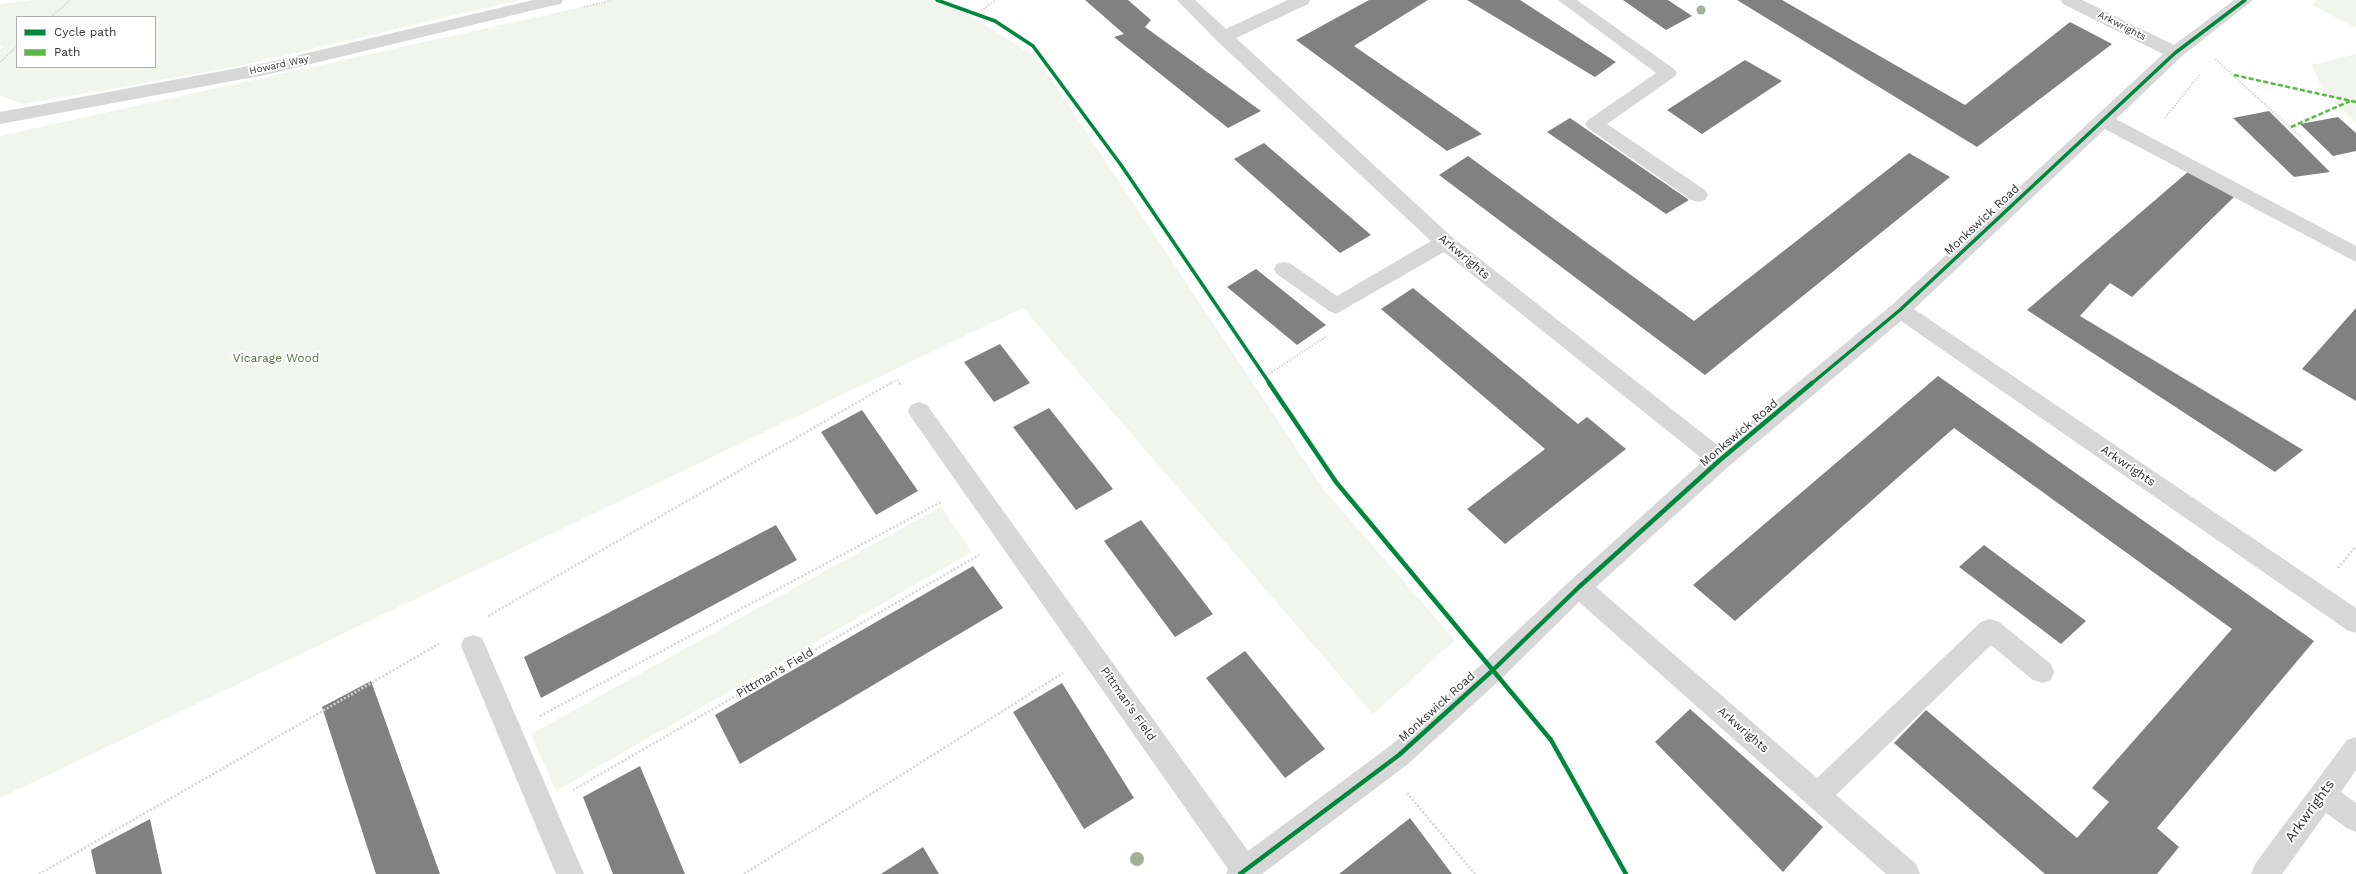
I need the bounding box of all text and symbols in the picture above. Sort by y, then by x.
street label: Arkwrights [2096,9,2148,43]
legend [16,16,156,68]
text: Cycle path [54,25,116,39]
text: Path [54,45,80,59]
street label: Howard Way [248,53,310,77]
street label: Monkswick Road [1941,181,2023,259]
street label: Arkwrights [1435,231,1493,283]
park label: Vicarage Wood [233,351,319,365]
street label: Monkswick Road [1697,396,1781,470]
street label: Arkwrights [2098,442,2158,490]
street label: Pittman's Field [734,645,816,701]
street label: Pittman's Field [1097,664,1159,744]
street label: Monkswick Road [1396,669,1478,745]
street label: Arkwrights [1715,704,1771,756]
street label: Arkwrights [2282,776,2338,846]

